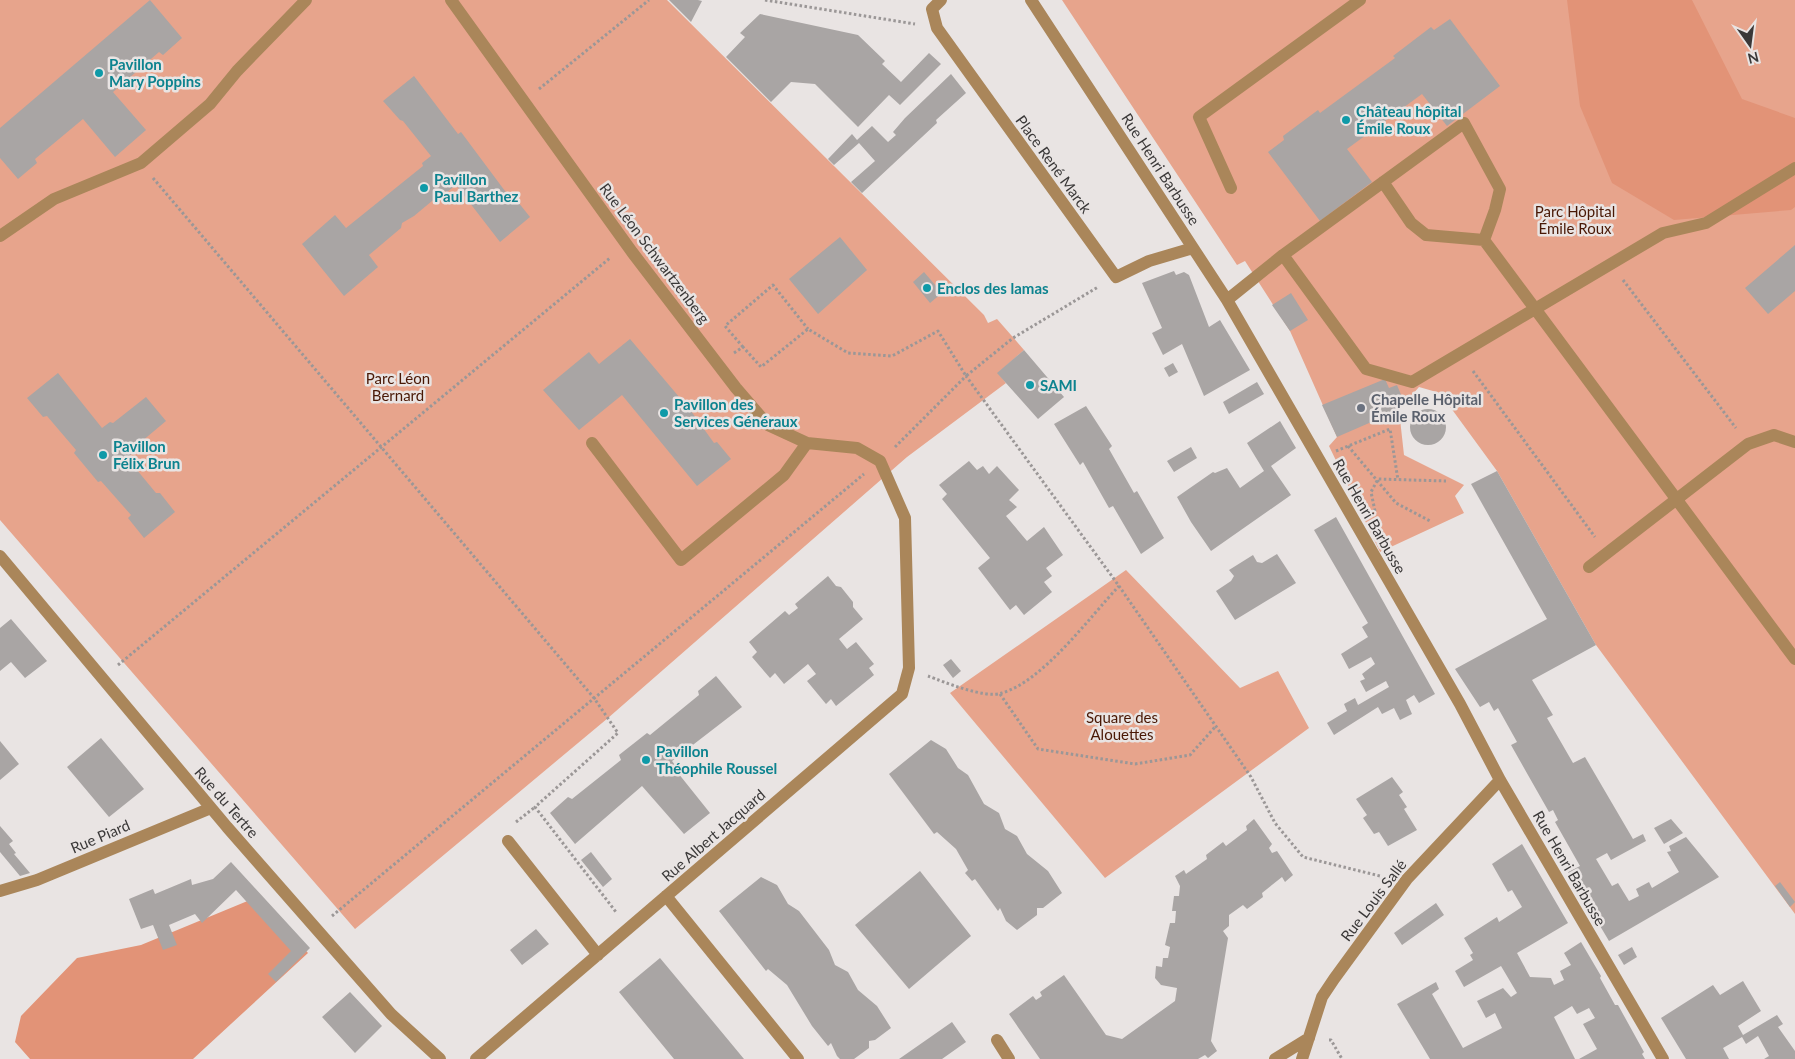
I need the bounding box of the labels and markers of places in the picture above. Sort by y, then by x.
place label: Pavillon Mary Poppins [109,55,201,90]
marker: Pavillon Mary Poppins [93,67,105,79]
place label: Château hôpital Émile Roux [1356,102,1461,137]
marker: Château hôpital Émile Roux [1340,114,1352,126]
place label: Pavillon Paul Barthez [434,170,519,205]
marker: Pavillon Paul Barthez [418,182,430,194]
place label: Enclos des lamas [937,279,1049,297]
marker: Enclos des lamas [921,282,933,294]
place label: SAMI [1040,376,1077,394]
marker: SAMI [1024,379,1036,391]
place label: Chapelle Hôpital Émile Roux [1371,390,1482,425]
place label: Pavillon des Services Généraux [674,395,798,430]
marker: Chapelle Hôpital Émile Roux [1355,402,1367,414]
marker: Pavillon des Services Généraux [658,407,670,419]
place label: Pavillon Félix Brun [113,437,180,472]
marker: Pavillon Félix Brun [97,449,109,461]
place label: Pavillon Théophile Roussel [656,742,777,777]
marker: Pavillon Théophile Roussel [640,754,652,766]

